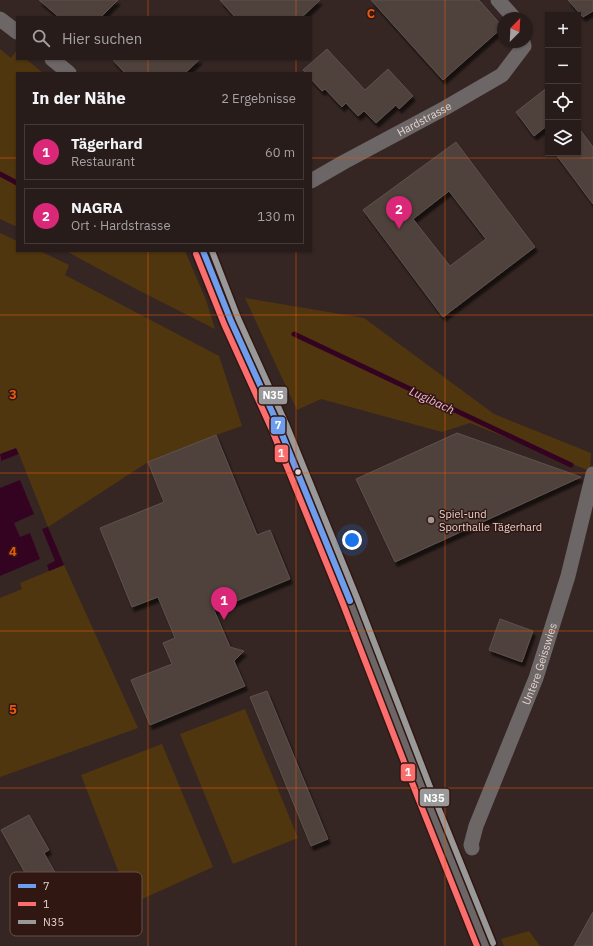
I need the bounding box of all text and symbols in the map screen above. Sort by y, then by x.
text: C [367,5,376,22]
north arrow [497,12,533,48]
map controls [545,12,581,156]
button: + [545,12,581,48]
search box [16,16,312,60]
icon: search [30,27,52,49]
text: Hier suchen [62,29,142,48]
button: − [545,48,581,84]
button: locate [545,84,581,120]
text: In der Nähe [32,87,126,109]
text: 2 Ergebnisse [221,90,296,107]
street label: Hardstrasse [395,99,454,139]
button: layers [545,120,581,156]
text: Tägerhard [71,134,143,153]
text: 1 [42,144,50,161]
text: 60 m [265,144,295,161]
text: Restaurant [71,153,135,170]
pin: 2 [386,196,412,229]
text: NAGRA [71,198,123,217]
text: 2 [42,208,50,225]
text: 130 m [257,208,295,225]
text: Ort · Hardstrasse [71,217,171,234]
water label: Lugibach [407,383,457,417]
text: 3 [9,386,17,403]
line badge: N35 [258,386,288,405]
text: N35 [262,388,284,402]
line badge: 7 [270,416,286,435]
text: 7 [275,418,282,432]
line badge: 1 [274,444,289,463]
text: 1 [278,446,285,460]
unlabelled marker [293,467,303,477]
place label: Spiel-und Sporthalle Tägerhard [439,507,542,534]
marker: Spiel-und Sporthalle Tägerhard [426,515,436,525]
your location [342,530,362,550]
text: 4 [9,543,17,560]
pin: 1 [211,587,237,620]
street label: Untere Geisswies [519,621,560,707]
text: 5 [9,701,17,718]
line badge: 1 [400,763,416,782]
text: 1 [405,765,412,779]
line badge: N35 [419,788,450,807]
text: N35 [423,791,445,805]
legend [10,872,142,936]
text: 7 [43,879,50,893]
text: 1 [43,897,50,911]
text: N35 [43,915,64,929]

